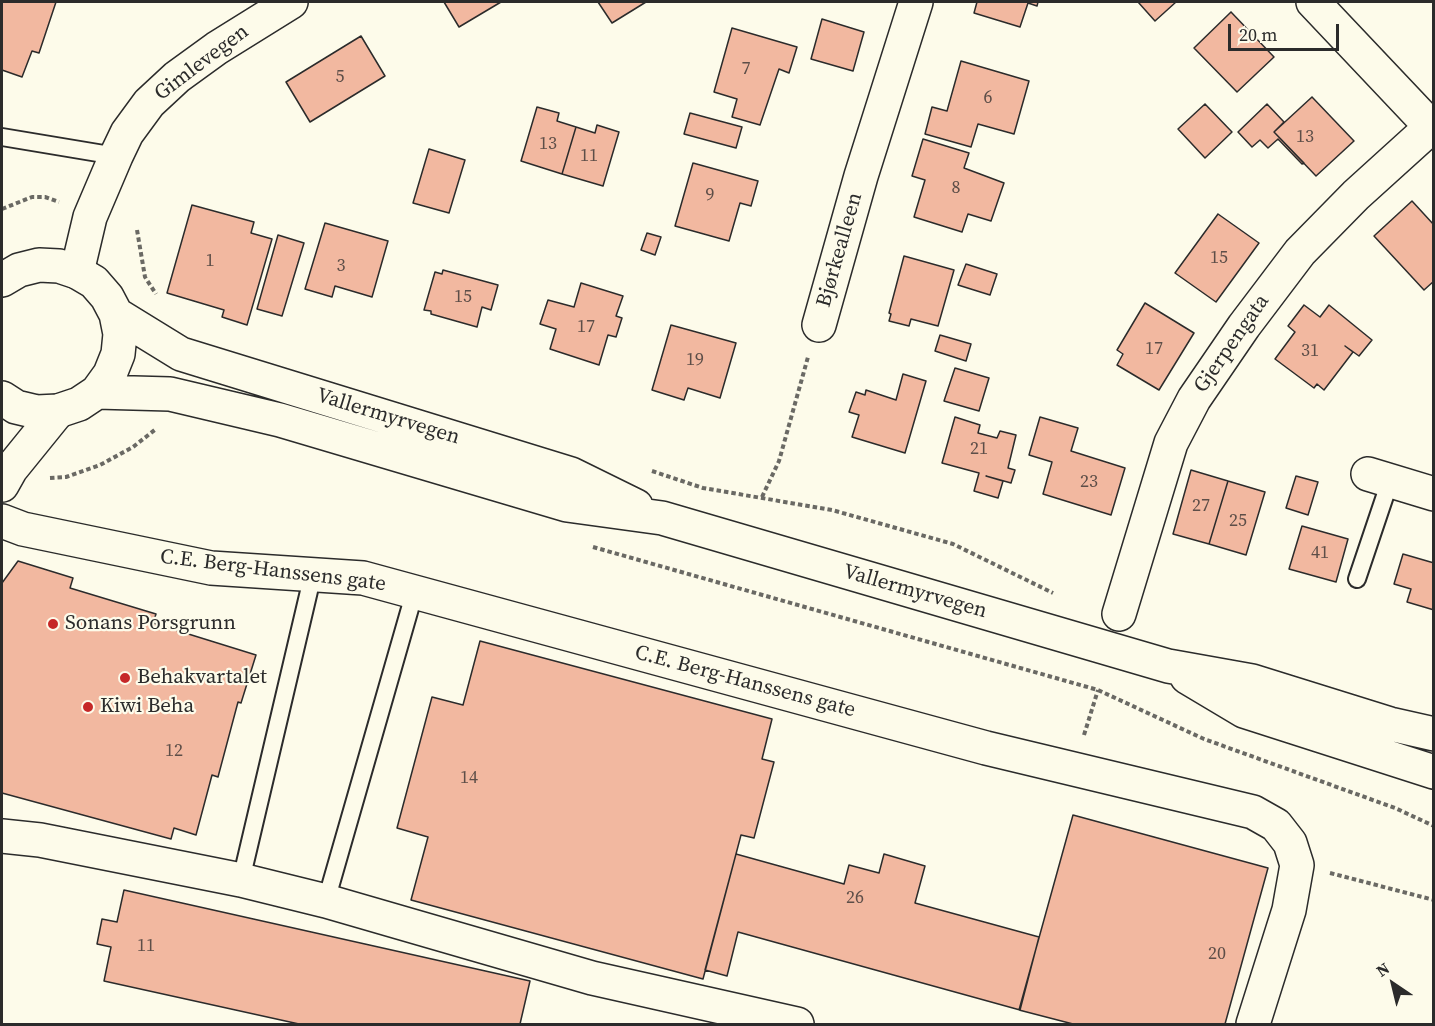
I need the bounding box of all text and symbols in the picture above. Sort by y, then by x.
scale bar [1231,12,1342,50]
street label: Gimlevegen [150,19,254,107]
text: 20 m [1239,22,1277,47]
house number: 7 [742,58,750,80]
house number: 5 [336,66,344,88]
house number: 6 [984,87,992,109]
house number: 13 [1296,126,1314,148]
house number: 13 [539,133,557,155]
house number: 11 [580,145,598,167]
house number: 8 [952,177,960,199]
house number: 9 [706,184,714,206]
street label: Bjørkealleen [812,190,868,310]
house number: 15 [1210,247,1228,269]
house number: 1 [206,250,214,272]
house number: 3 [337,255,345,277]
house number: 15 [454,286,472,308]
street label: Gjerpengata [1189,290,1275,398]
house number: 17 [577,316,595,338]
house number: 17 [1145,338,1163,360]
house number: 31 [1301,340,1319,362]
house number: 19 [686,349,704,371]
street label: Vallermyrvegen [313,383,463,451]
house number: 21 [970,438,988,460]
house number: 23 [1080,471,1098,493]
house number: 27 [1192,495,1210,517]
house number: 25 [1229,510,1247,532]
house number: 41 [1311,542,1329,564]
street label: C.E. Berg-Hanssens gate [159,545,387,597]
street label: Vallermyrvegen [840,559,990,625]
place label: Sonans Porsgrunn [65,611,236,637]
marker: Sonans Porsgrunn [46,617,60,631]
street label: C.E. Berg-Hanssens gate [632,640,858,724]
place label: Behakvartalet [137,665,267,691]
marker: Behakvartalet [118,671,132,685]
place label: Kiwi Beha [100,694,194,720]
marker: Kiwi Beha [81,700,95,714]
house number: 12 [165,740,183,762]
house number: 14 [460,767,478,789]
house number: 26 [846,887,864,909]
house number: 11 [137,935,155,957]
house number: 20 [1208,943,1226,965]
north arrow [1363,954,1423,1014]
text: N [1372,957,1394,982]

